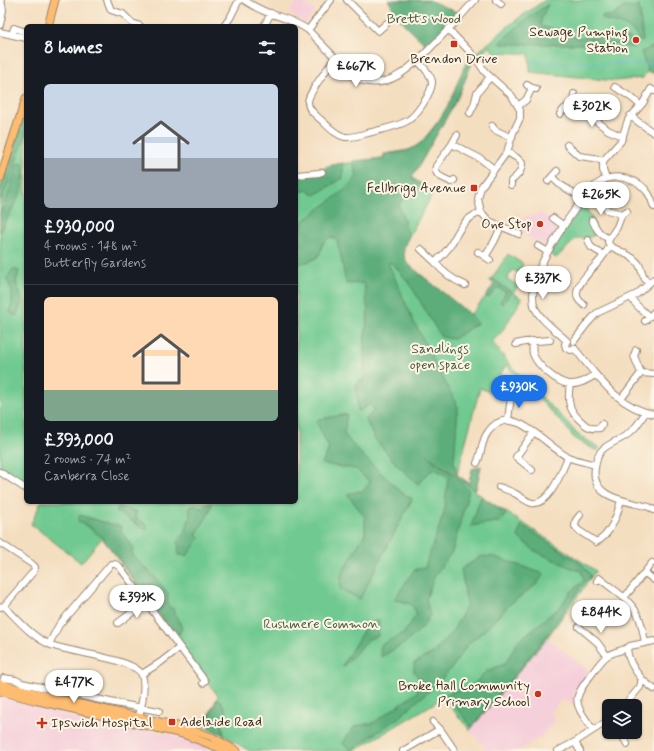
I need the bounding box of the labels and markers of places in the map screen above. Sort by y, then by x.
place label: Sewage Pumping Station [529,23,628,57]
marker: Sewage Pumping Station [631,35,641,45]
marker: Brendon Drive [449,39,459,49]
place label: Brendon Drive [410,50,498,68]
pin: £667K [328,54,384,88]
pin: £302K [564,94,620,128]
place label: Fellbrigg Avenue [367,179,466,198]
pin: £265K [573,182,629,216]
marker: Fellbrigg Avenue [469,183,479,193]
place label: One Stop [481,215,532,233]
marker: One Stop [535,219,545,229]
pin: £337K [515,266,571,300]
pin: £930K [491,375,547,409]
pin: £393K [109,585,165,619]
pin: £844K [573,600,629,634]
pin: £477K [46,670,102,704]
place label: Broke Hall Community Primary School [398,677,530,711]
marker: Broke Hall Community Primary School [533,689,543,699]
place label: Adelaide Road [180,713,262,731]
place label: Ipswich Hospital [51,714,152,732]
marker: Ipswich Hospital [36,717,48,729]
marker: Adelaide Road [167,717,177,727]

